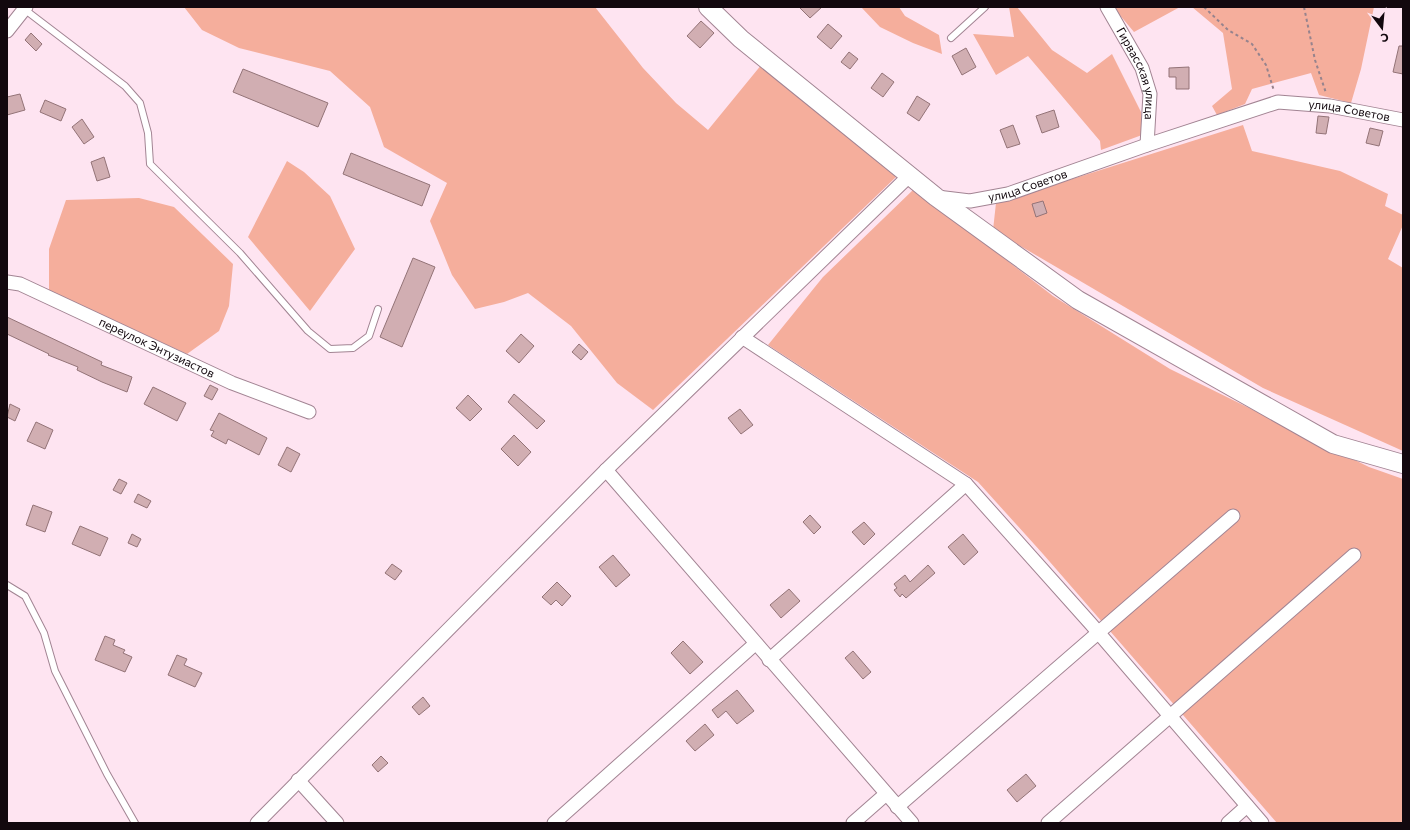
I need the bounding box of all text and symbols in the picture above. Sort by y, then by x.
north arrow [1362,8,1402,48]
street label: Гирвасская улица [1114,25,1158,120]
text: С [1379,31,1390,46]
street label: улица Советов [1308,96,1391,123]
street label: улица Советов [987,166,1069,204]
street label: переулок Энтузиастов [97,314,217,380]

